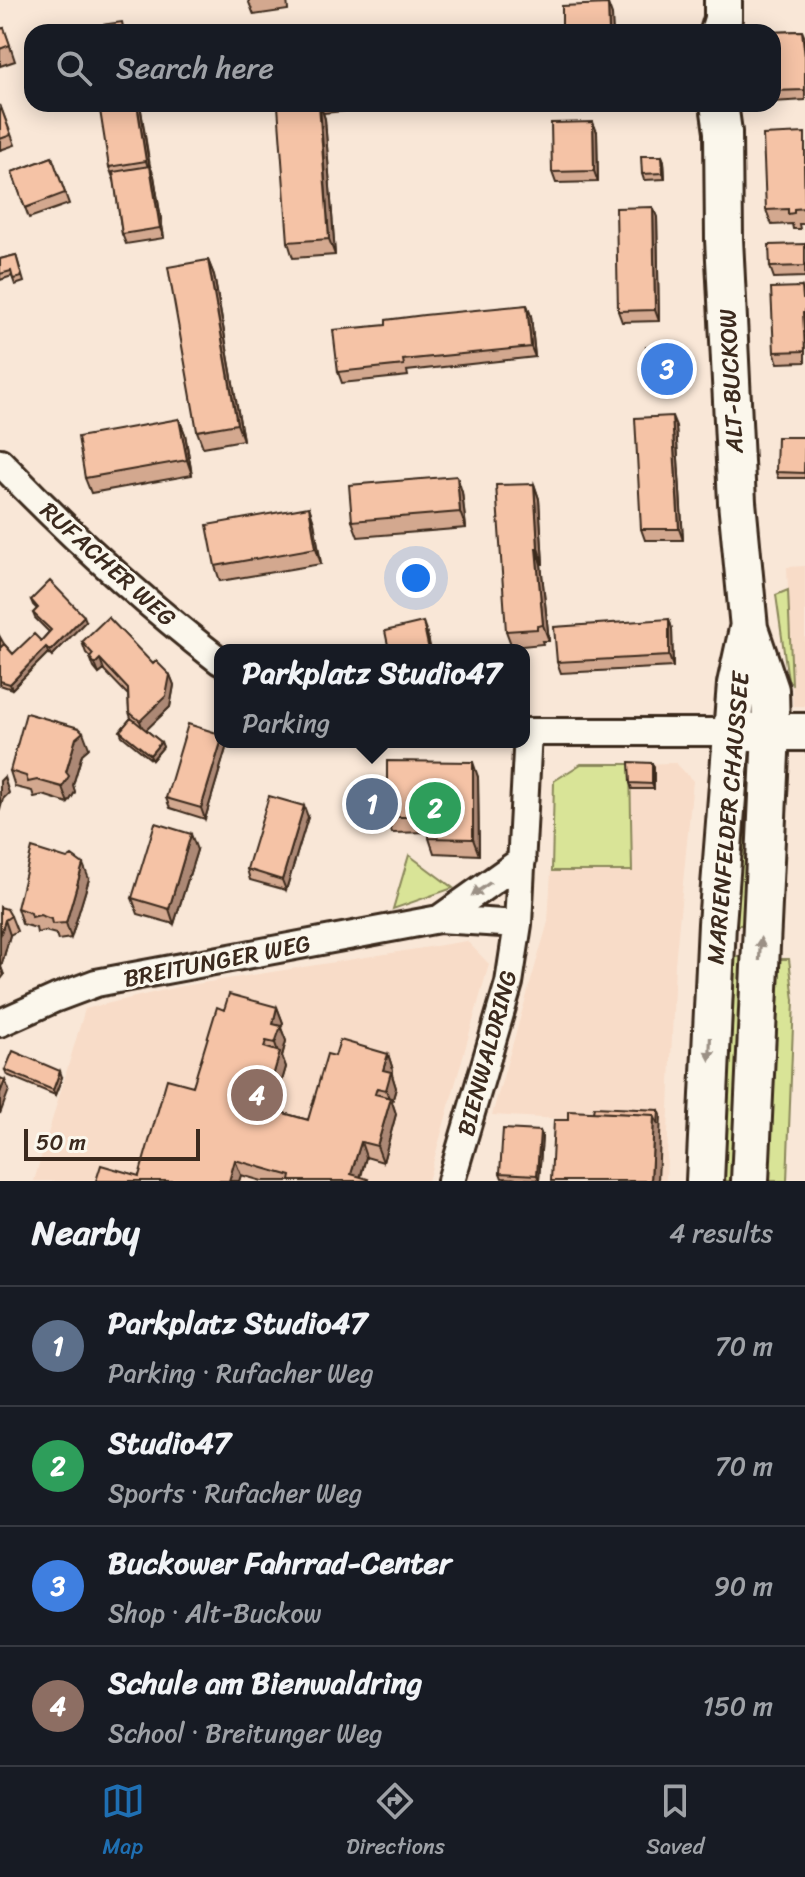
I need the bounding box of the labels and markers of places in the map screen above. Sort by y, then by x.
pin: 3 [641,339,693,399]
pin: 1 [346,774,398,834]
pin: 2 [409,778,461,838]
pin: 4 [231,1065,283,1125]

